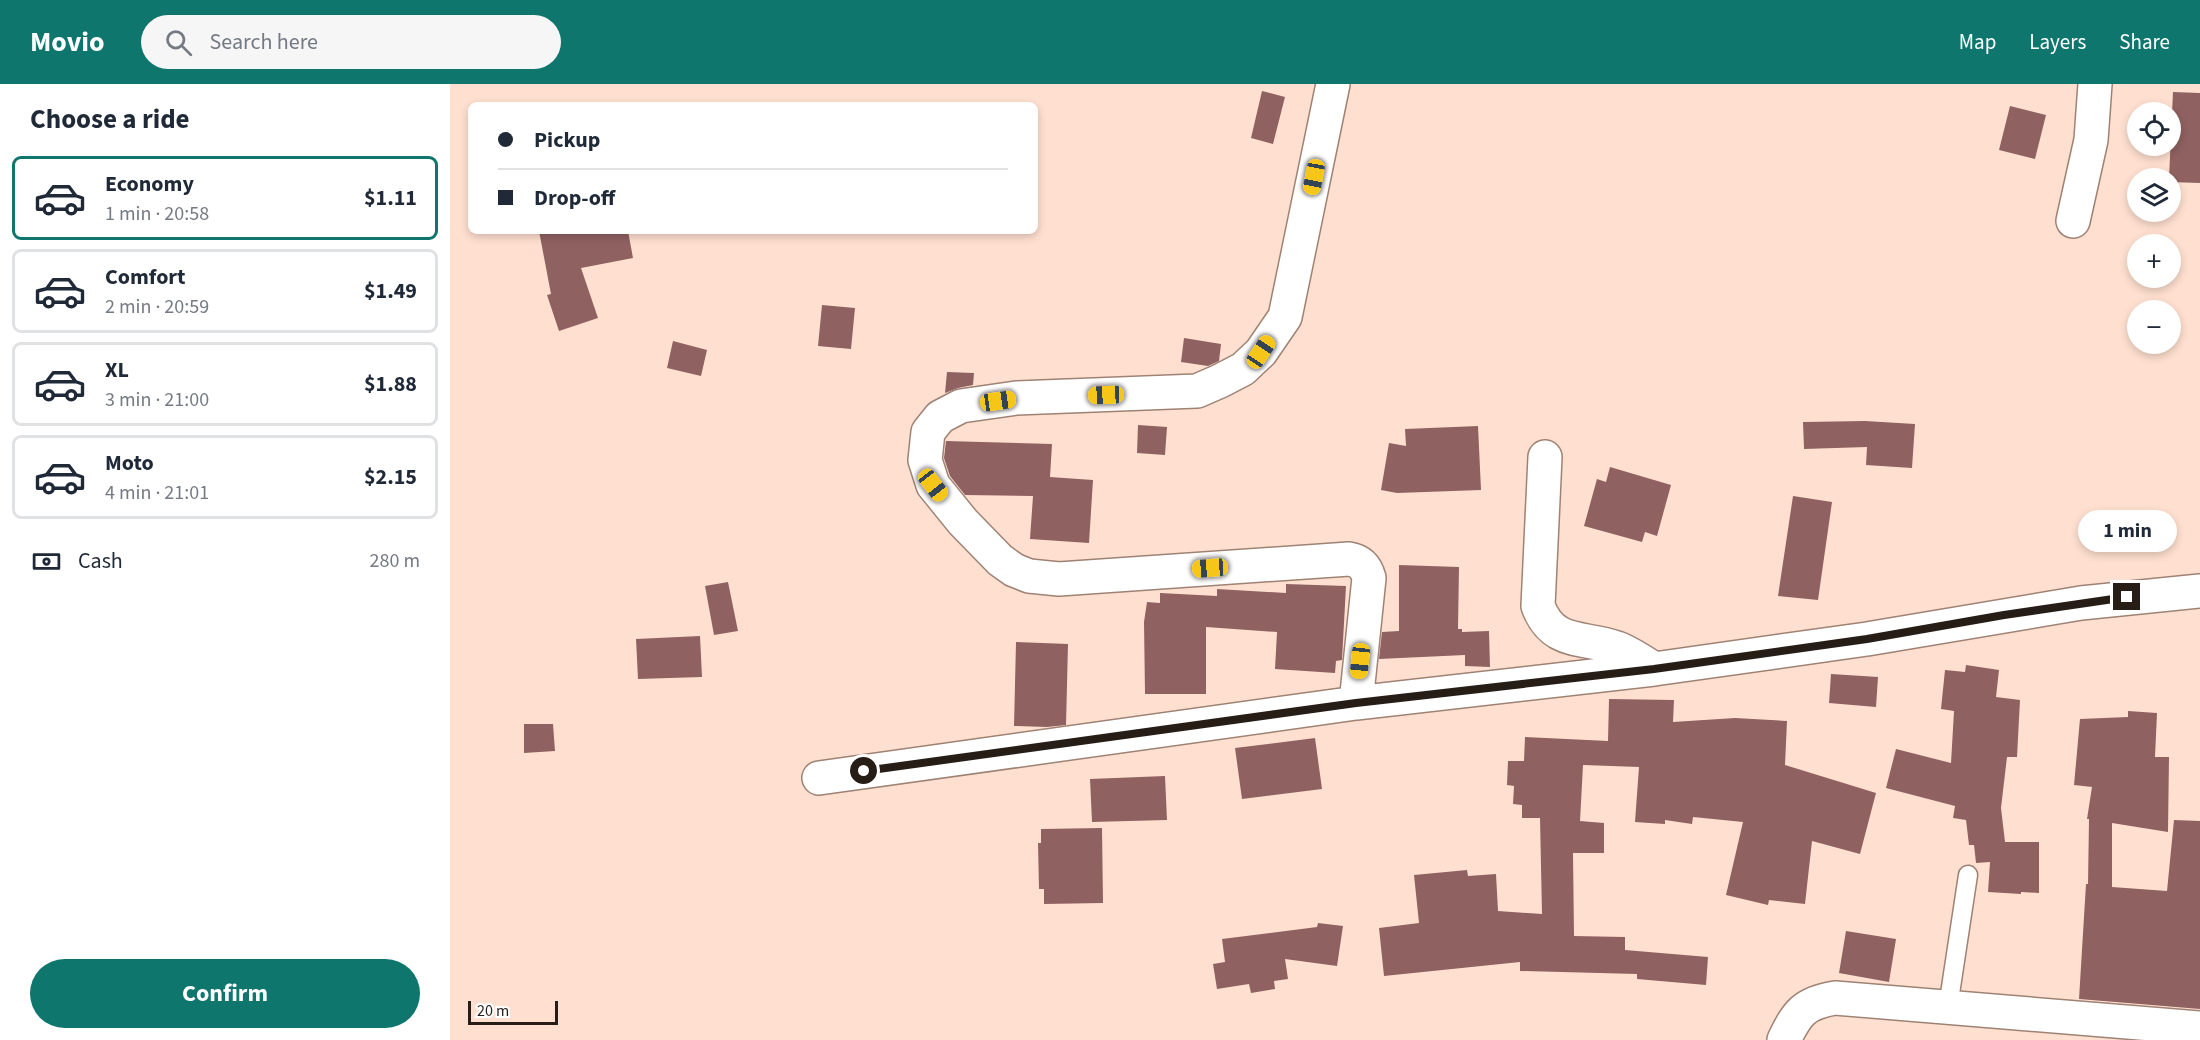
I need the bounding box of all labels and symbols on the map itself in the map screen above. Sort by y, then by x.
car [1302,158,1326,196]
car [1243,332,1279,372]
car [1088,385,1124,405]
car [979,390,1017,412]
car [915,465,951,505]
callout: 1 min [2078,510,2176,552]
car [1191,558,1229,578]
route end [2113,583,2140,610]
car [1349,642,1371,680]
route start [850,757,877,784]
scale bar [468,998,558,1026]

